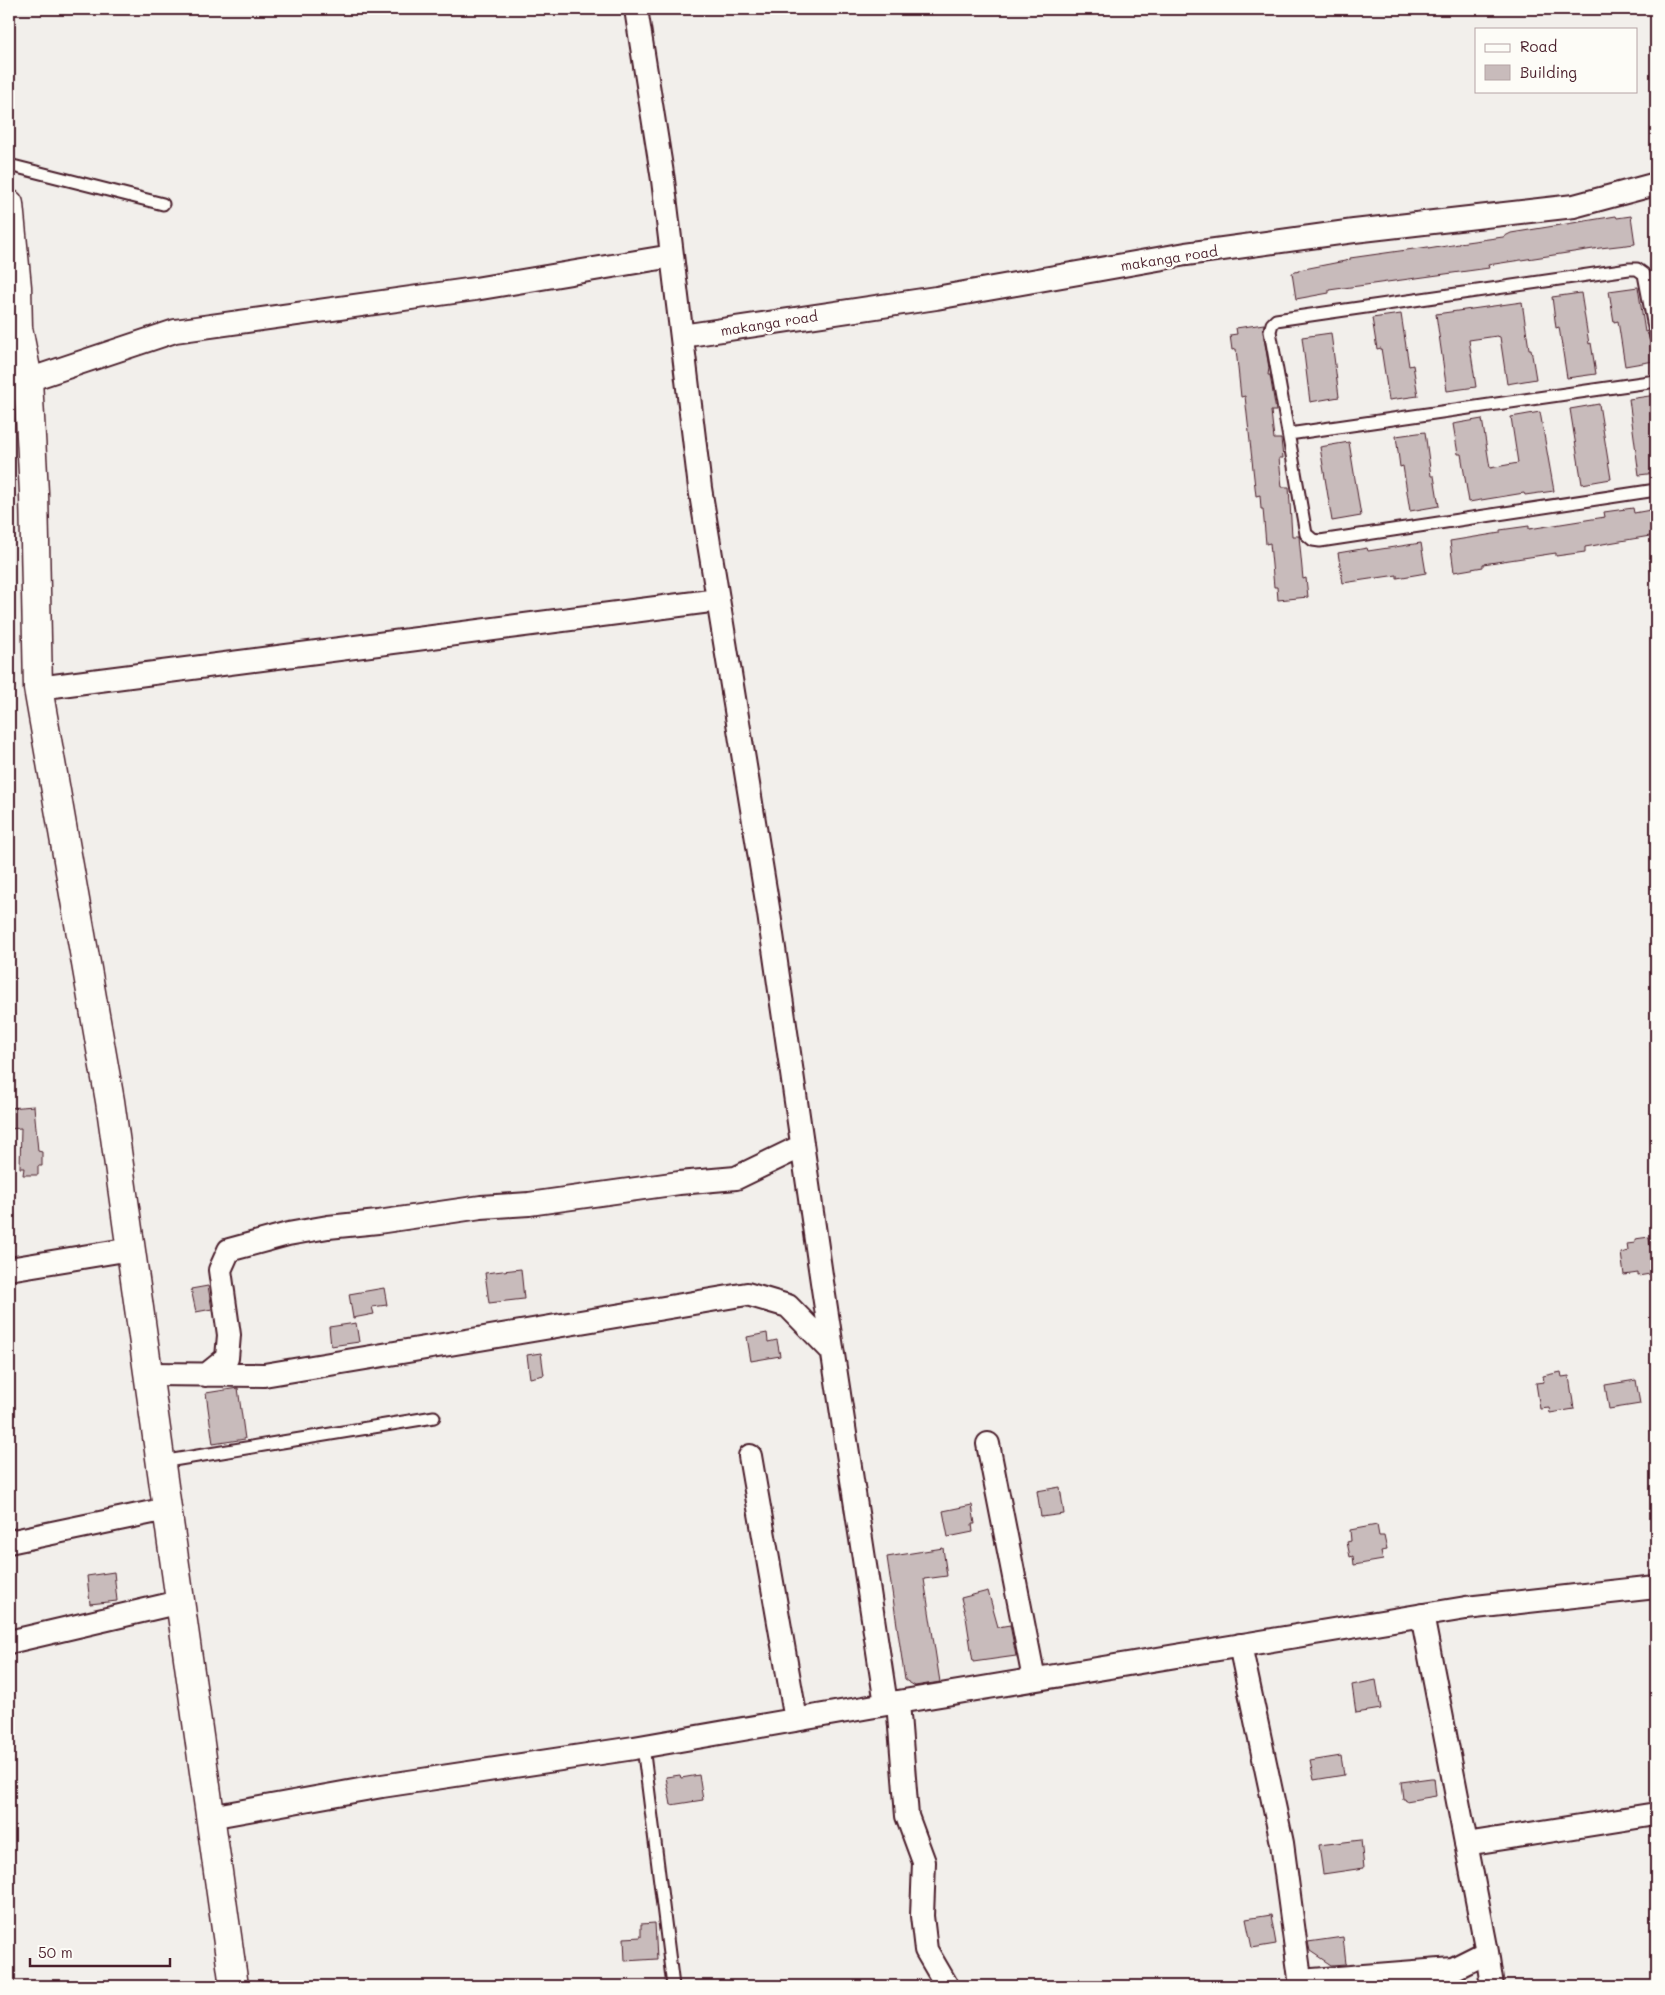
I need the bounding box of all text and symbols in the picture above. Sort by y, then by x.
legend [1475,28,1638,92]
text: Road [1520,36,1557,56]
text: Building [1520,62,1577,82]
street label: makanga road [1119,241,1219,275]
street label: makanga road [719,306,819,340]
scale bar [30,1935,170,1967]
text: 50 m [38,1942,73,1962]

